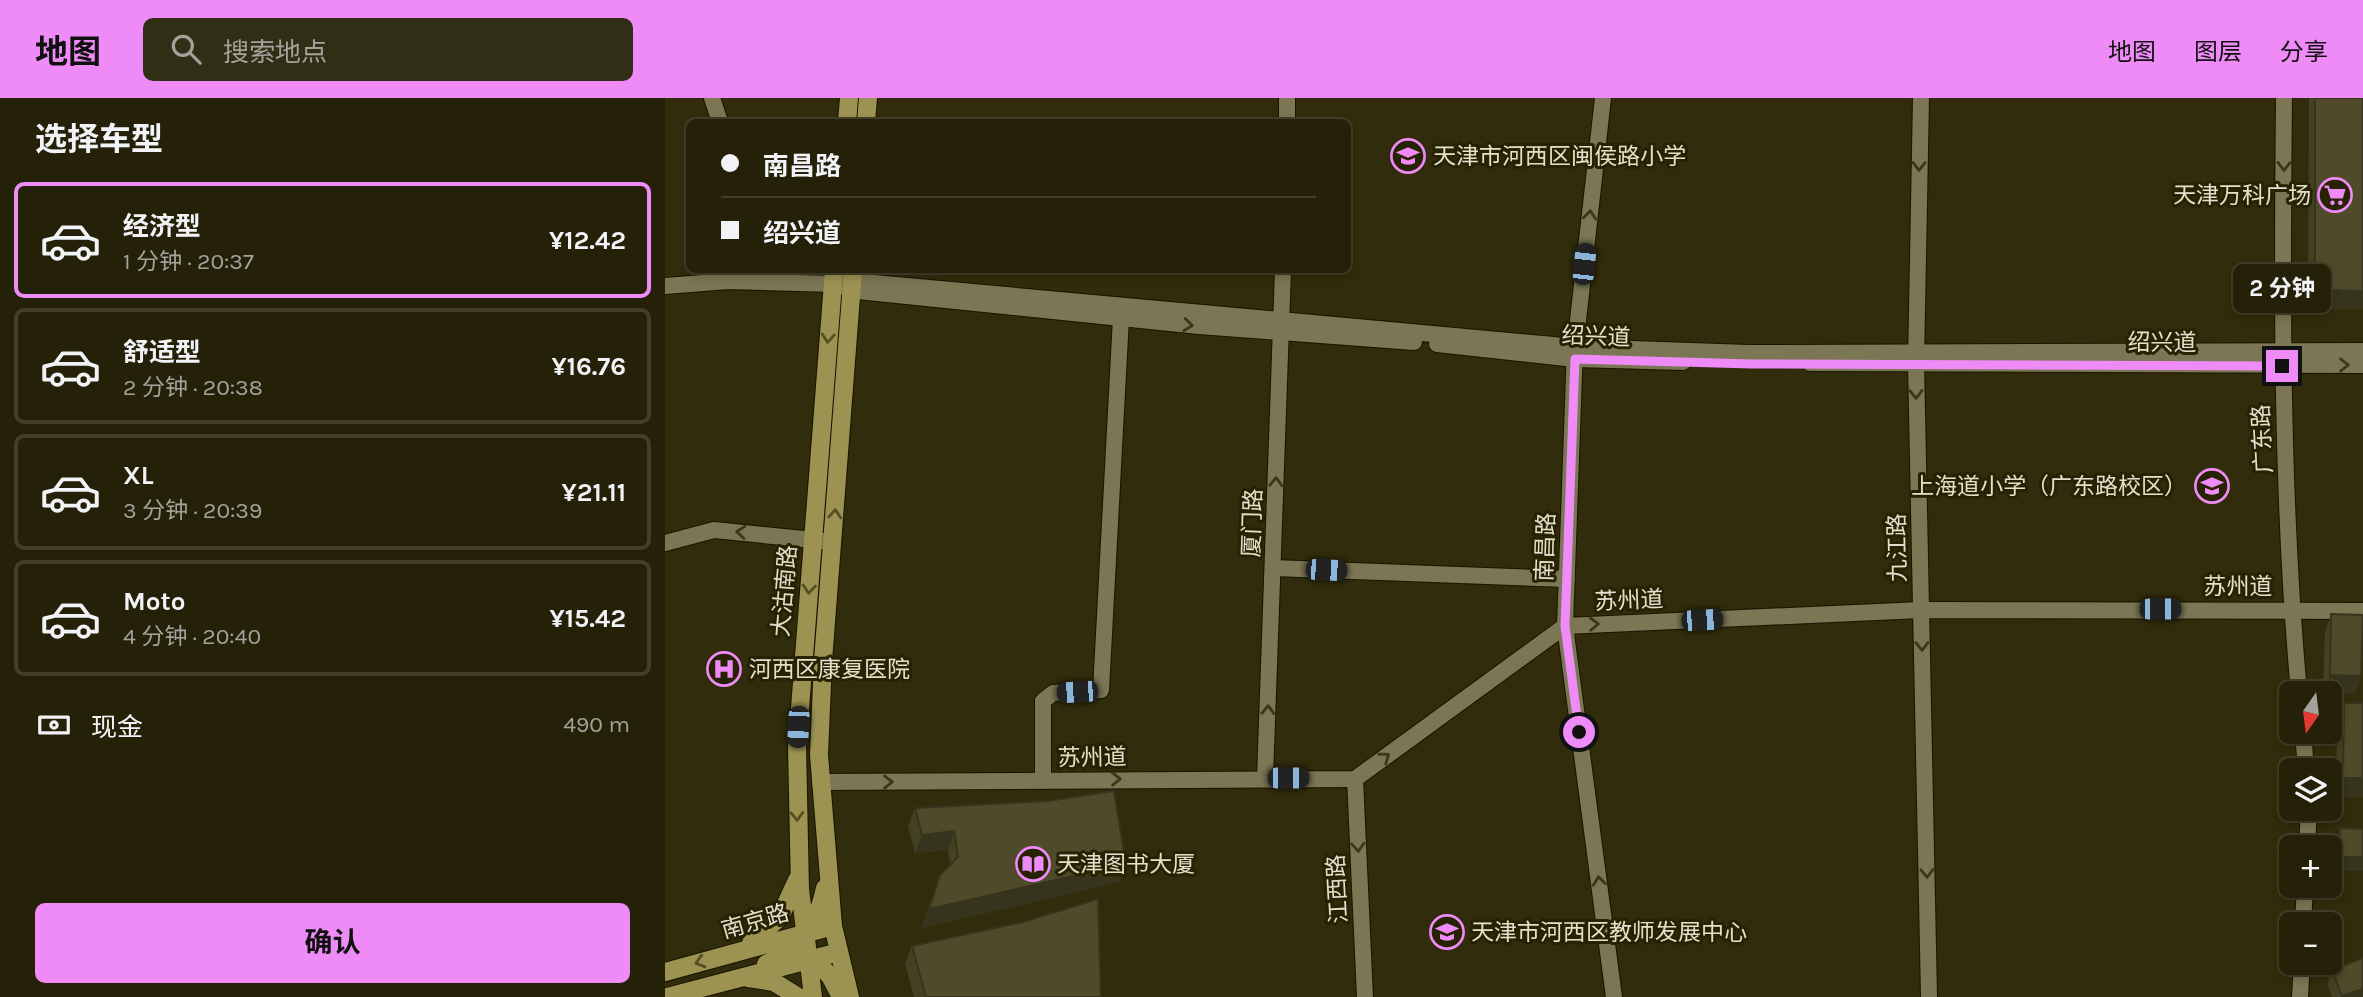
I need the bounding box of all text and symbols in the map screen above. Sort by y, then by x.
search box [143,18,633,81]
icon: search [167,30,205,68]
text: 地图 [35,33,101,71]
text: 搜索地点 [223,37,327,68]
text: 地图 [2108,38,2156,66]
text: 图层 [2194,38,2242,66]
text: 分享 [2280,38,2328,66]
text: 选择车型 [35,121,163,158]
school or university icon: 天津市河西区闽侯路小学 [1389,137,1427,175]
place label: 天津市河西区闽侯路小学 [1433,143,1686,170]
text: 南昌路 [763,151,841,182]
one-way arrow [1912,161,1927,172]
one-way arrow [2276,161,2292,172]
supermarket icon: 天津万科广场 [2316,176,2354,214]
place label: 天津万科广场 [2173,182,2311,209]
icon: car [39,209,102,272]
one-way arrow [1582,210,1597,221]
text: 经济型 [123,211,201,242]
text: 绍兴道 [763,218,841,249]
text: ¥12.42 [549,225,626,256]
car [1572,242,1597,286]
text: 1 分钟 · 20:37 [123,248,254,275]
callout: 2 分钟 [2233,264,2331,314]
text: 2 分钟 [2249,275,2315,302]
one-way arrow [1182,317,1193,332]
street label: 绍兴道 [1561,322,1631,351]
street label: 绍兴道 [2128,329,2197,356]
one-way arrow [821,332,836,343]
icon: car [39,335,102,398]
text: 舒适型 [123,337,201,368]
route end [2266,350,2298,382]
text: ¥16.76 [551,351,626,382]
one-way arrow [2340,357,2350,373]
text: 2 分钟 · 20:38 [123,374,263,401]
one-way arrow [1909,388,1924,399]
street label: 广东路 [2247,404,2278,474]
text: XL [123,460,154,491]
icon: car [39,461,102,524]
school or university icon: 上海道小学（广东路校区） [2193,467,2231,505]
place label: 上海道小学（广东路校区） [1911,473,2187,500]
text: ¥21.11 [562,477,626,508]
one-way arrow [1268,477,1284,487]
street label: 厦门路 [1238,488,1267,558]
text: 3 分钟 · 20:39 [123,497,262,524]
one-way arrow [827,508,842,519]
street label: 南昌路 [1531,512,1560,582]
street label: 九江路 [1883,513,1912,583]
one-way arrow [735,525,746,540]
street label: 大沽南路 [767,544,802,638]
car [1305,559,1348,581]
street label: 苏州道 [2204,573,2273,600]
one-way arrow [802,584,817,595]
text: Moto [123,586,185,617]
street label: 苏州道 [1594,586,1664,615]
icon: car [39,587,102,650]
car [2140,599,2182,620]
text: ¥15.42 [550,603,626,634]
car [1681,608,1724,632]
one-way arrow [1589,617,1600,632]
text: 4 分钟 · 20:40 [123,623,261,650]
one-way arrow [1914,641,1930,651]
hospital icon: 河西区康复医院 [705,650,743,688]
place label: 河西区康复医院 [749,656,910,683]
car [1056,680,1099,704]
north arrow [2279,681,2341,744]
map controls [2279,681,2342,975]
one-way arrow [1260,704,1275,715]
car [787,705,810,749]
icon: cash [35,706,73,744]
text: 490 m [563,711,630,738]
text: 现金 [91,712,143,743]
route start [1563,716,1595,748]
street label: 苏州道 [1057,743,1127,772]
one-way arrow [1377,753,1390,766]
button: layers [2279,758,2342,821]
car [1268,768,1310,789]
one-way arrow [1111,771,1122,787]
one-way arrow [884,774,894,790]
one-way arrow [790,811,805,822]
button: + [2279,835,2342,898]
one-way arrow [1351,842,1366,853]
library icon: 天津图书大厦 [1014,845,1052,883]
place label: 天津图书大厦 [1057,851,1195,878]
street label: 江西路 [1322,854,1353,924]
one-way arrow [1919,868,1934,879]
one-way arrow [1591,875,1606,887]
street label: 南京路 [718,899,792,944]
button: 确认 [35,903,630,983]
button: − [2279,912,2342,975]
school or university icon: 天津市河西区教师发展中心 [1428,913,1466,951]
place label: 天津市河西区教师发展中心 [1471,919,1747,946]
one-way arrow [694,954,706,968]

